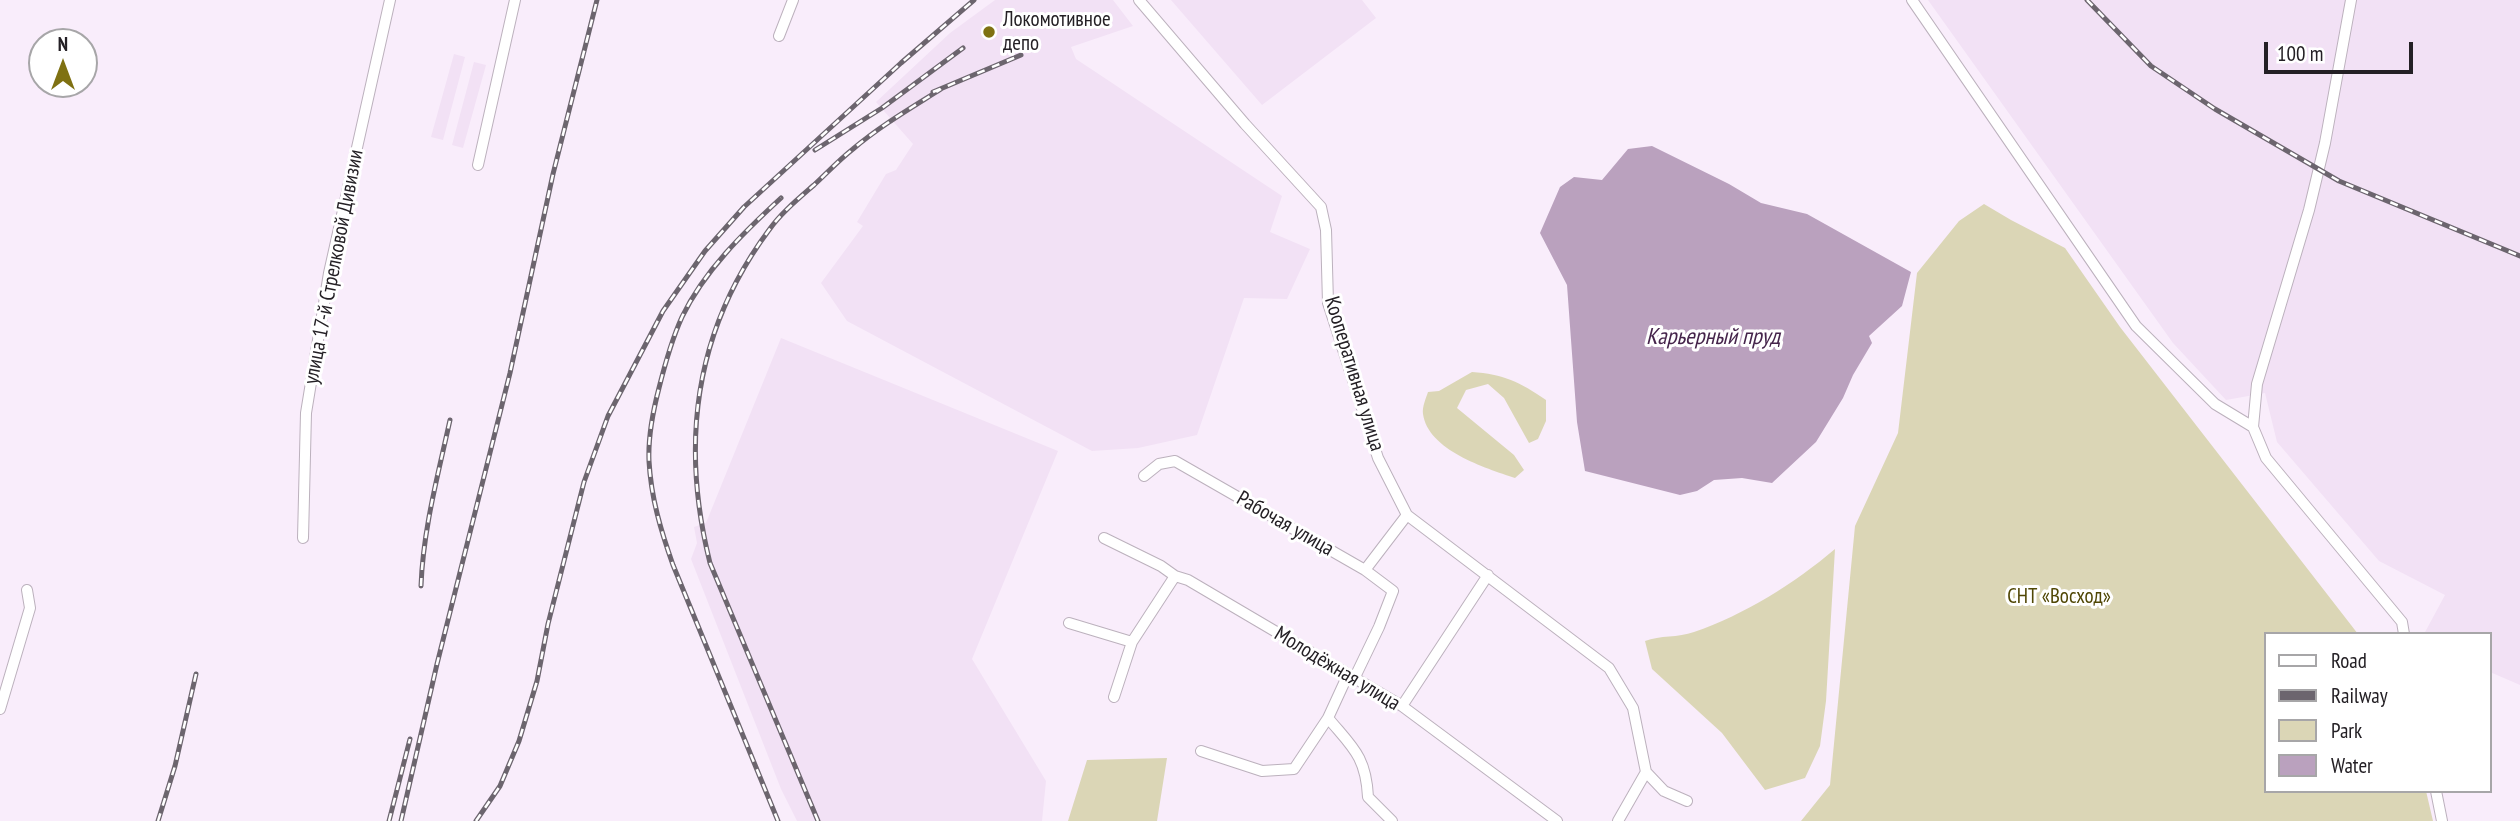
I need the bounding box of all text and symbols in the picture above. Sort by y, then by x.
place label: Локомотивное депо [1003,7,1111,57]
marker: Локомотивное депо [981,24,997,40]
north arrow [28,28,98,98]
scale bar [2268,28,2417,72]
text: N [58,32,68,56]
text: 100 m [2277,40,2323,67]
street label: улица 17-й Стрелковой Дивизии [299,147,369,387]
street label: Кооперативная улица [1319,294,1389,454]
water label: Карьерный пруд [1646,323,1780,351]
street label: Рабочая улица [1232,486,1338,562]
park label: СНТ «Восход» [2007,584,2111,610]
street label: Молодёжная улица [1270,622,1404,716]
legend [2264,632,2492,793]
text: Road [2331,647,2367,674]
text: Railway [2331,682,2388,709]
text: Park [2331,717,2362,744]
text: Water [2331,752,2373,779]

